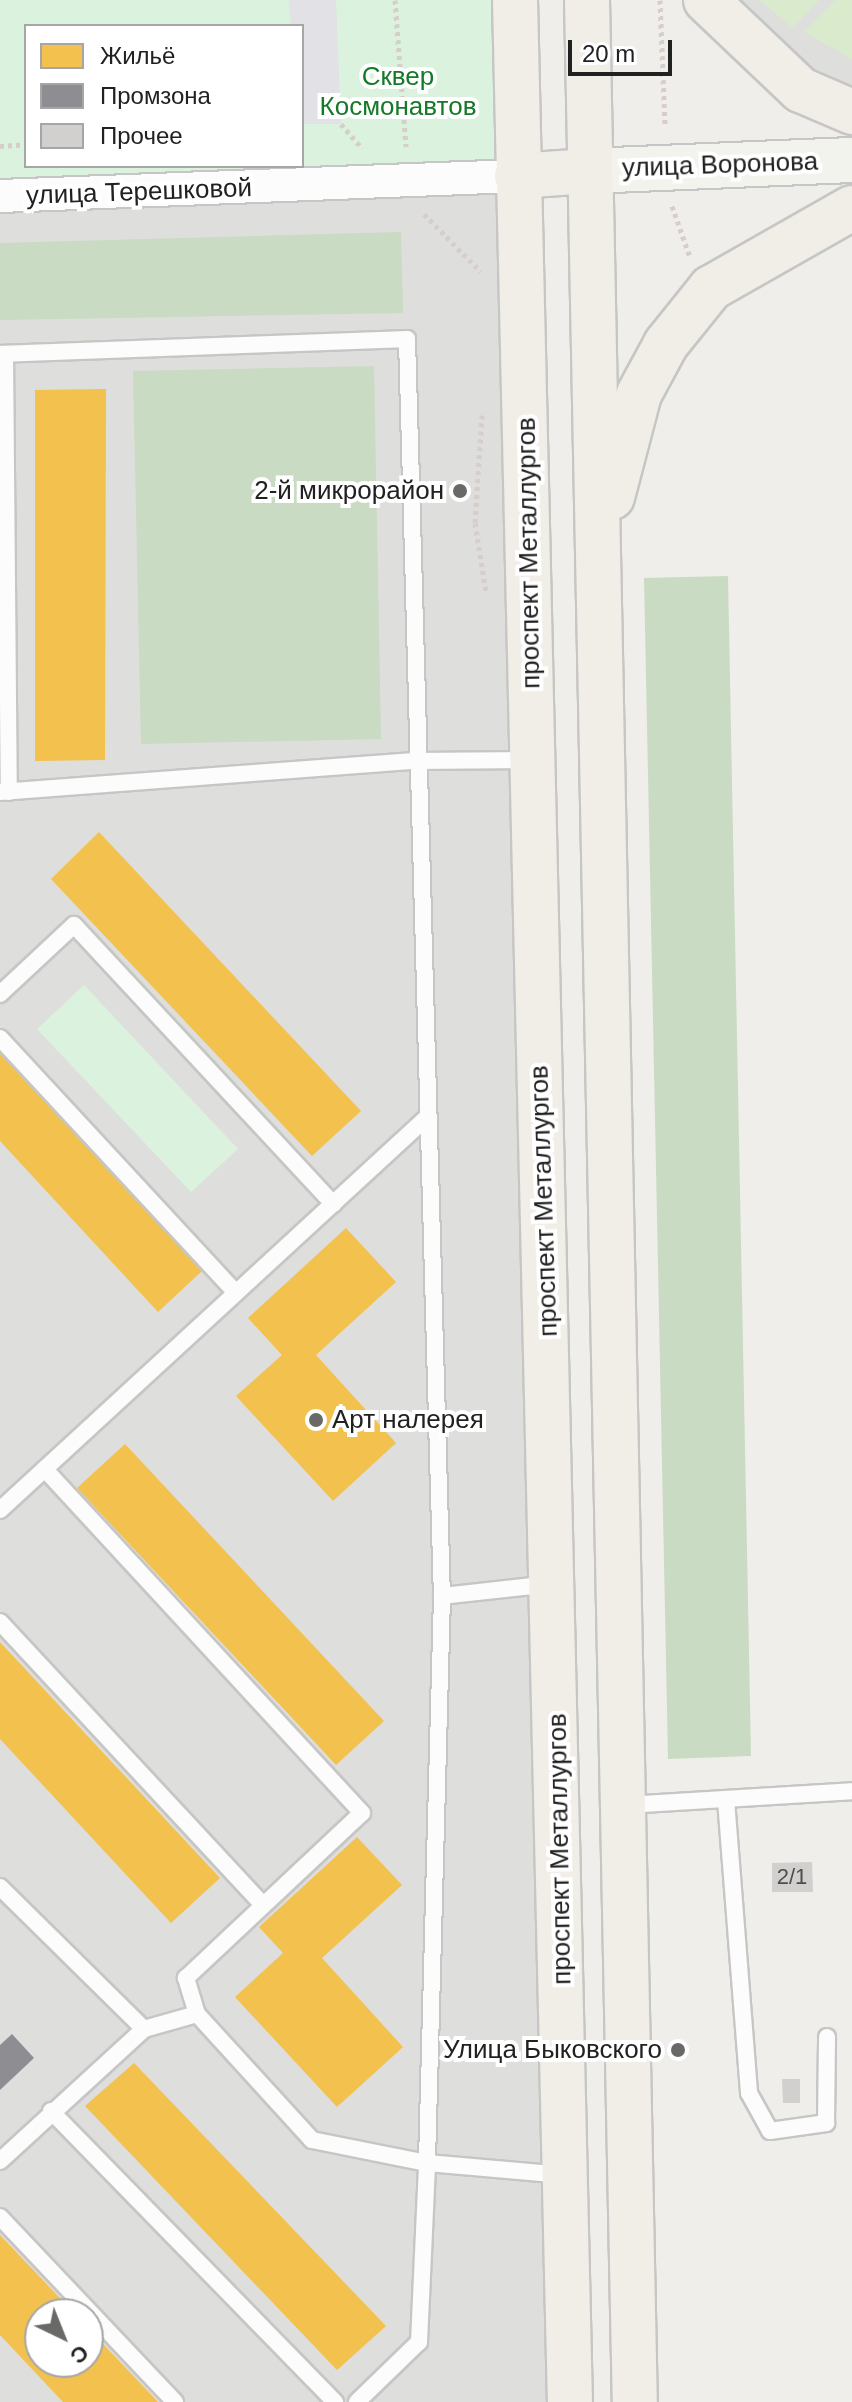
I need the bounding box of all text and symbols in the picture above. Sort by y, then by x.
legend [24,24,304,168]
scale bar [572,24,676,74]
text: 20 m [582,40,635,67]
text: Жильё [100,42,175,69]
park label: Сквер Космонавтов [320,61,476,122]
text: Промзона [100,82,211,109]
text: Прочее [100,122,183,149]
street label: улица Воронова [621,146,819,184]
street label: улица Терешковой [26,172,252,212]
street label: проспект Металлургов [511,417,547,689]
place label: 2-й микрорайон [254,475,444,507]
marker: 2-й микрорайон [451,482,469,500]
street label: проспект Металлургов [524,1065,564,1337]
place label: Арт налерея [332,1404,484,1436]
marker: Арт налерея [307,1411,325,1429]
street label: проспект Металлургов [542,1713,578,1985]
house number: 2/1 [777,1864,807,1890]
place label: Улица Быковского [443,2034,662,2066]
marker: Улица Быковского [669,2041,687,2059]
north arrow [24,2298,104,2378]
text: С [65,2340,94,2369]

